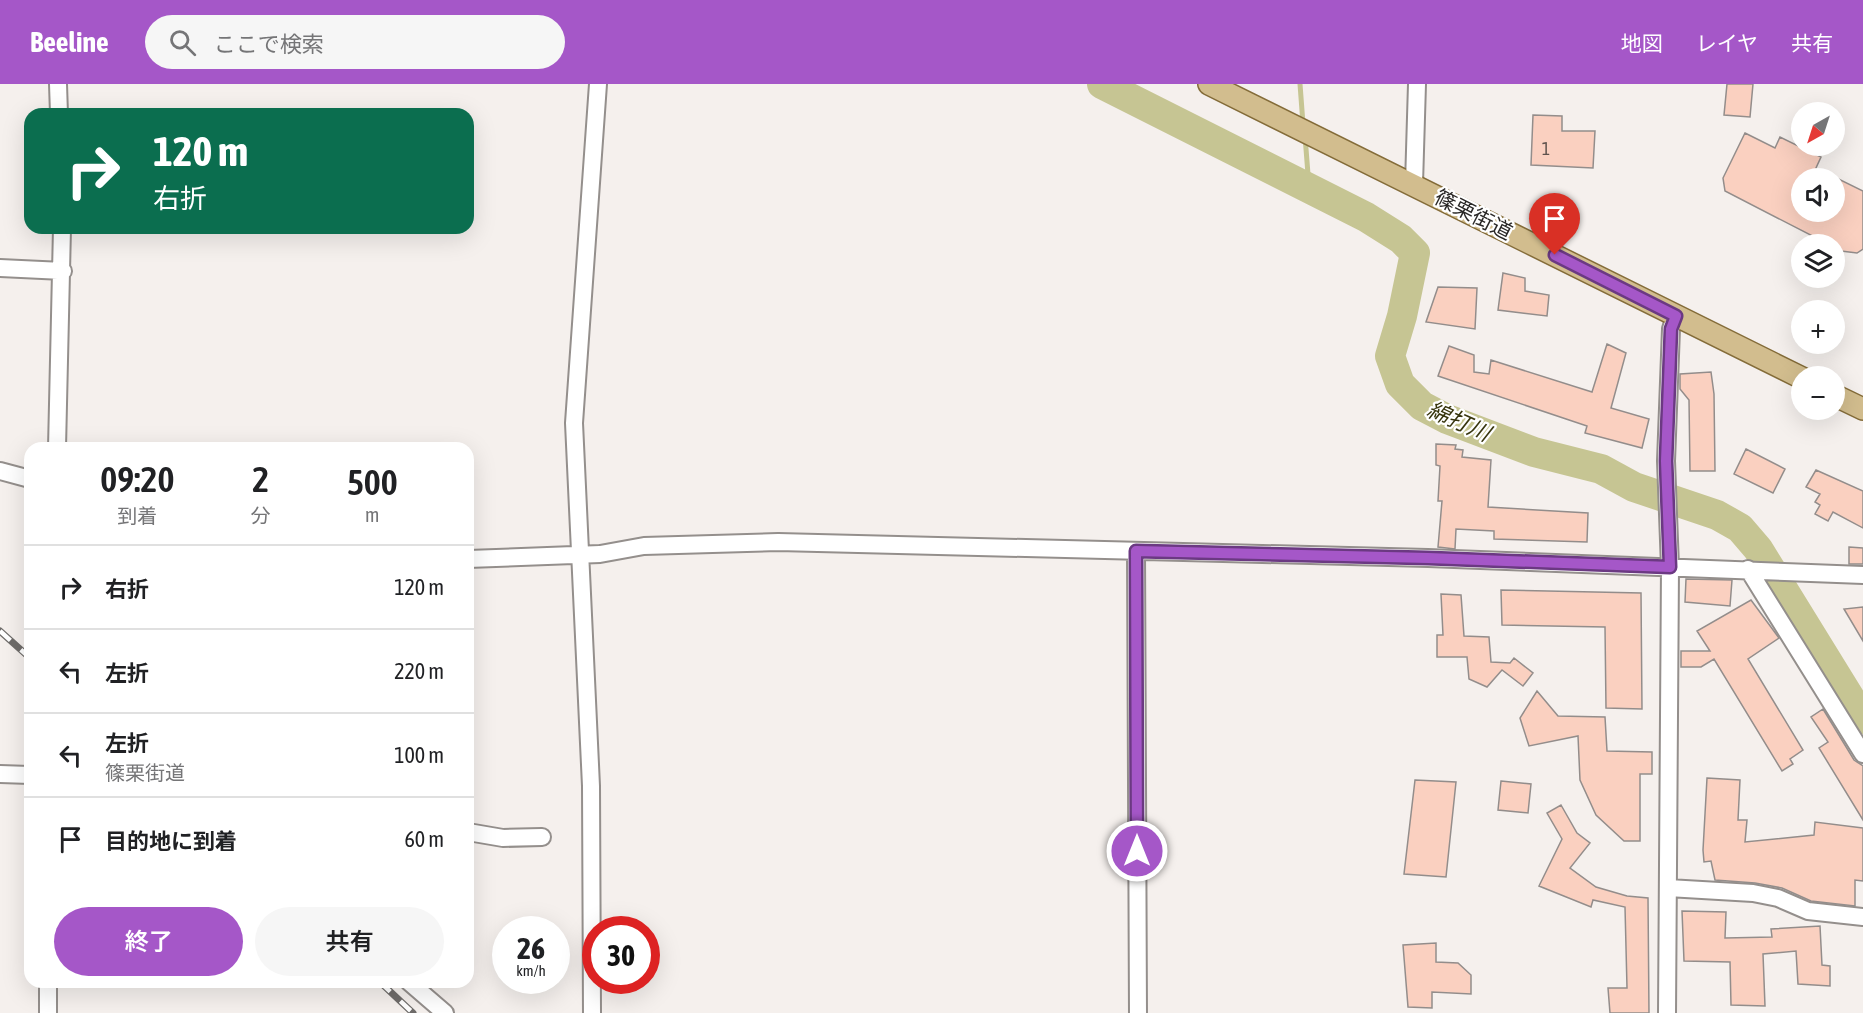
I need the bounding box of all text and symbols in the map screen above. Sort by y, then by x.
search box [145,15,565,69]
text: Beeline [30,26,109,58]
icon: search [166,26,199,59]
text: ここで検索 [214,31,324,57]
text: 地図 [1621,31,1663,55]
text: レイヤ [1696,31,1758,55]
text: 共有 [1791,31,1833,55]
north arrow [1791,102,1845,156]
map controls [1791,102,1845,420]
text: 120 m [153,127,248,175]
icon: right [54,132,132,210]
house number: 1 [1542,138,1550,159]
button: sound [1791,168,1845,222]
text: 右折 [153,183,207,214]
street label: 篠栗街道 [1431,184,1517,244]
pin [1529,193,1580,255]
icon: arrive [1538,202,1571,235]
button: layers [1791,234,1845,288]
button: + [1791,300,1845,354]
button: − [1791,366,1845,420]
water label: 綿打川 [1424,396,1496,447]
text: 09:20 [100,458,174,500]
text: 2 [252,458,269,500]
text: 500 [347,461,398,503]
text: m [365,503,380,526]
text: 到着 [117,504,157,527]
text: 分 [251,504,271,527]
icon: right [54,571,87,604]
text: 120 m [394,574,444,600]
text: 右折 [105,576,149,602]
icon: left [54,655,87,688]
text: 220 m [394,658,444,684]
text: 左折 [105,660,149,686]
text: 左折 [105,730,149,756]
icon: left [54,739,87,772]
text: 100 m [394,742,444,768]
text: 篠栗街道 [105,761,185,784]
position arrow [1105,819,1169,883]
icon: arrive [54,823,87,856]
text: 60 m [404,826,444,852]
text: 目的地に到着 [105,828,237,854]
button: 終了 [54,907,243,976]
button: 共有 [255,907,444,976]
speed limit sign: 30 [582,916,660,994]
text: 26 [517,931,545,965]
text: km/h [516,962,546,979]

